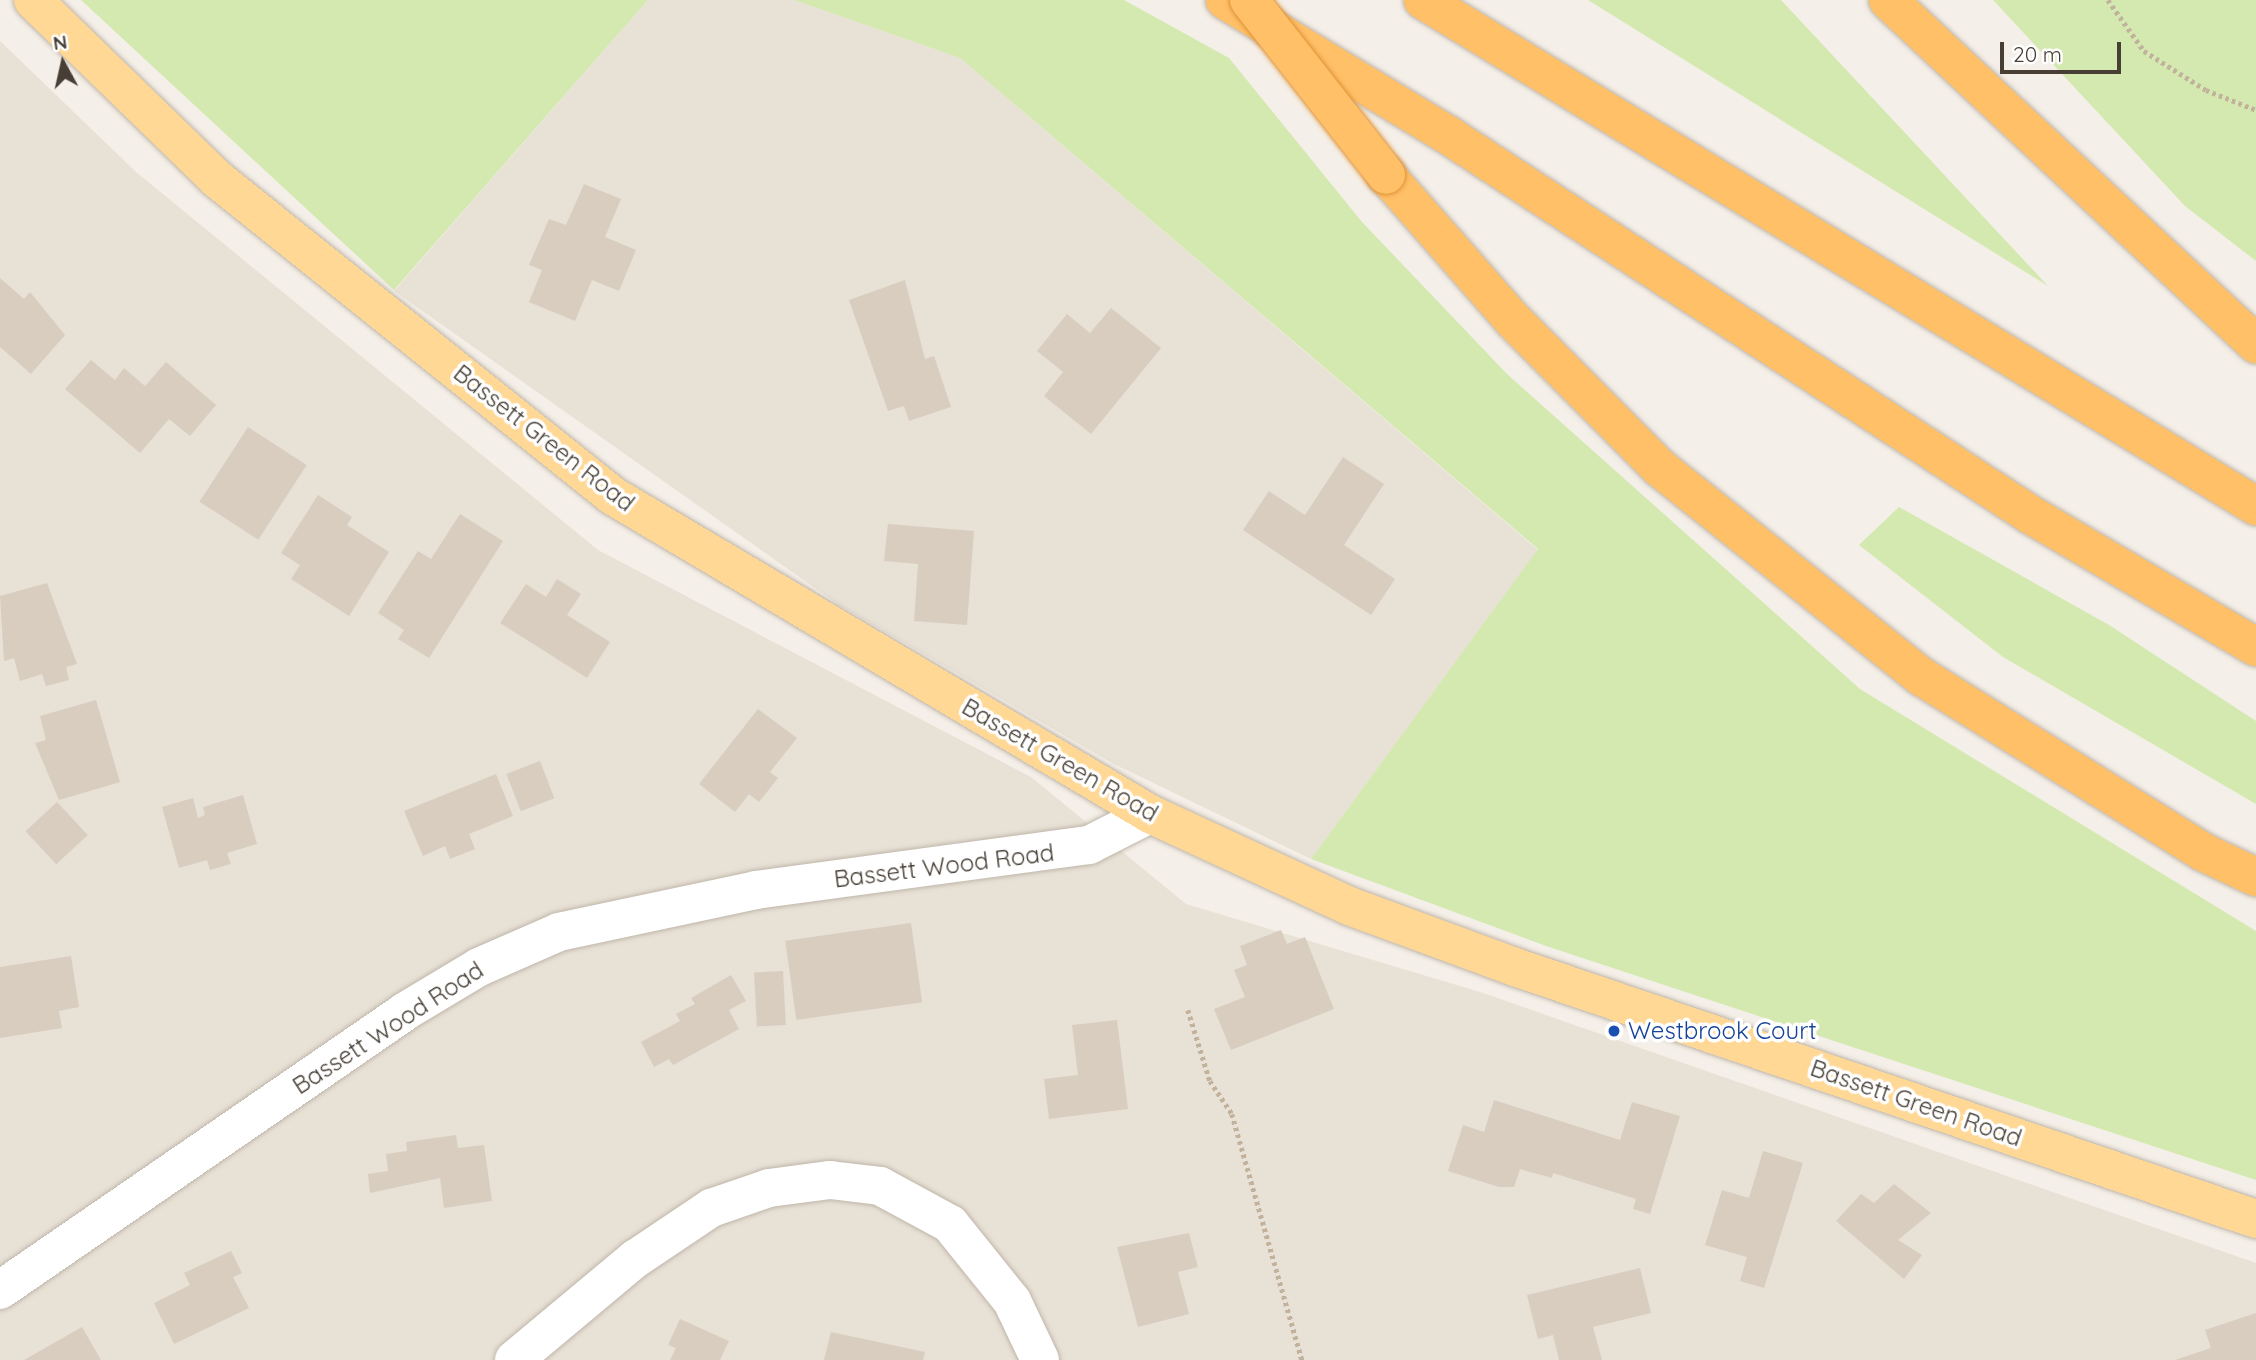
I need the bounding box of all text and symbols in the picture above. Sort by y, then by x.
north arrow [28,28,98,98]
scale bar [2004,28,2125,72]
text: N [51,29,69,55]
text: 20 m [2013,41,2062,67]
street label: Bassett Green Road [448,358,640,518]
street label: Bassett Green Road [957,692,1163,828]
street label: Bassett Wood Road [832,838,1056,894]
street label: Bassett Wood Road [287,956,489,1100]
place label: Westbrook Court [1628,1017,1817,1045]
marker: Westbrook Court [1606,1023,1622,1039]
street label: Bassett Green Road [1807,1053,2025,1153]

